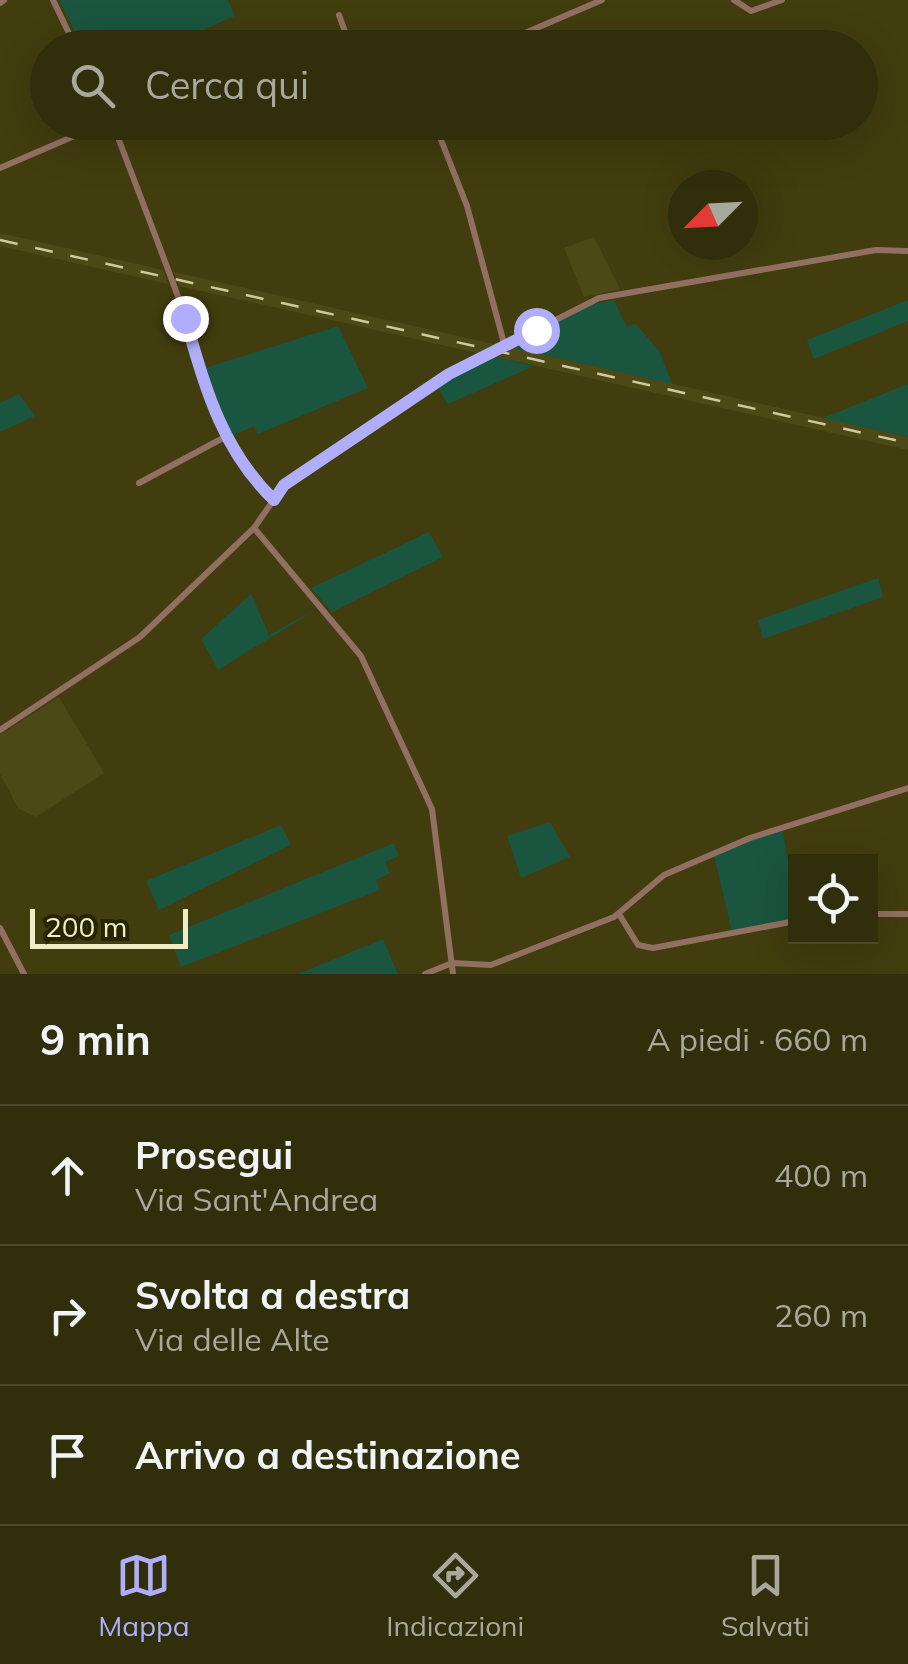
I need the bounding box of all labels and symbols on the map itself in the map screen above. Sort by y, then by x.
north arrow [668,170,758,260]
route end [163,296,209,342]
route start [514,308,560,354]
scale bar [30,904,188,948]

